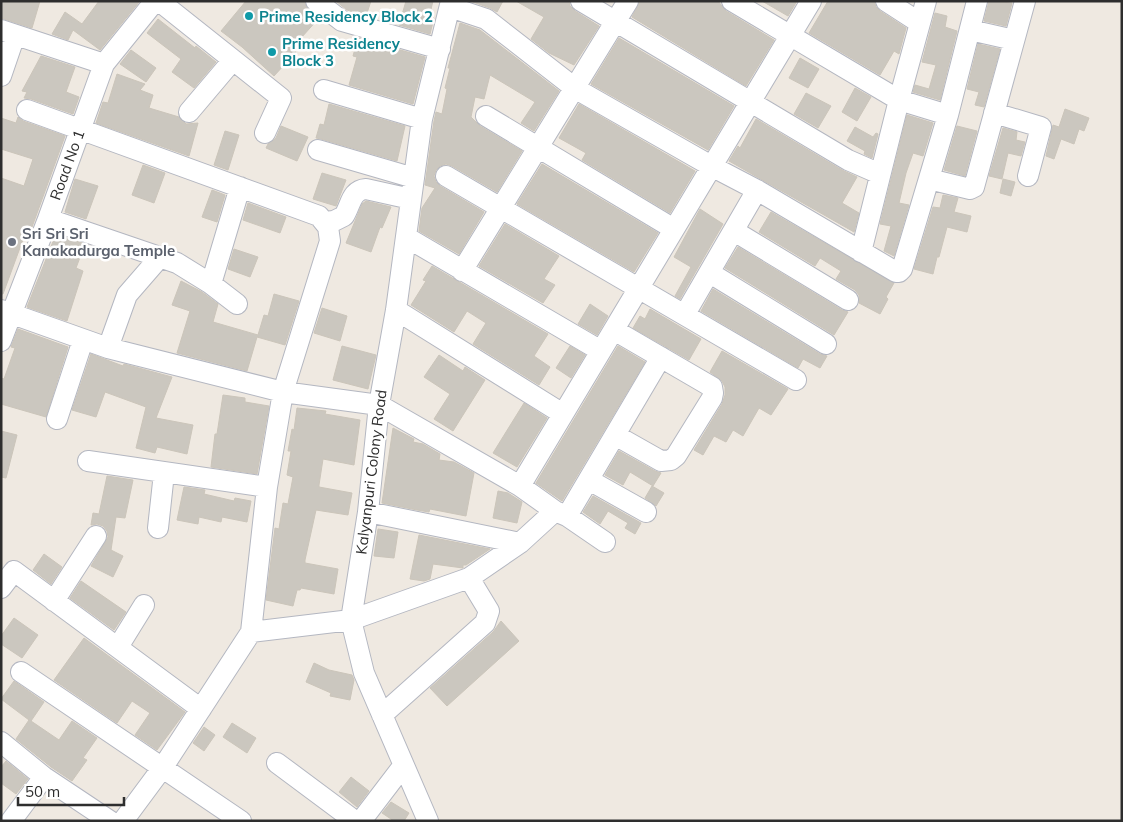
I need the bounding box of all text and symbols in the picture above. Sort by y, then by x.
place label: Prime Residency Block 2 [259,7,433,26]
marker: Prime Residency Block 2 [243,10,255,22]
place label: Prime Residency Block 3 [282,34,401,70]
marker: Prime Residency Block 3 [266,46,278,58]
street label: Road No 1 [46,127,88,203]
place label: Sri Sri Sri Kanakadurga Temple [22,224,175,260]
marker: Sri Sri Sri Kanakadurga Temple [6,236,18,248]
street label: Kalyanpuri Colony Road [351,388,391,556]
scale bar [18,774,124,806]
text: 50 m [25,782,60,801]

